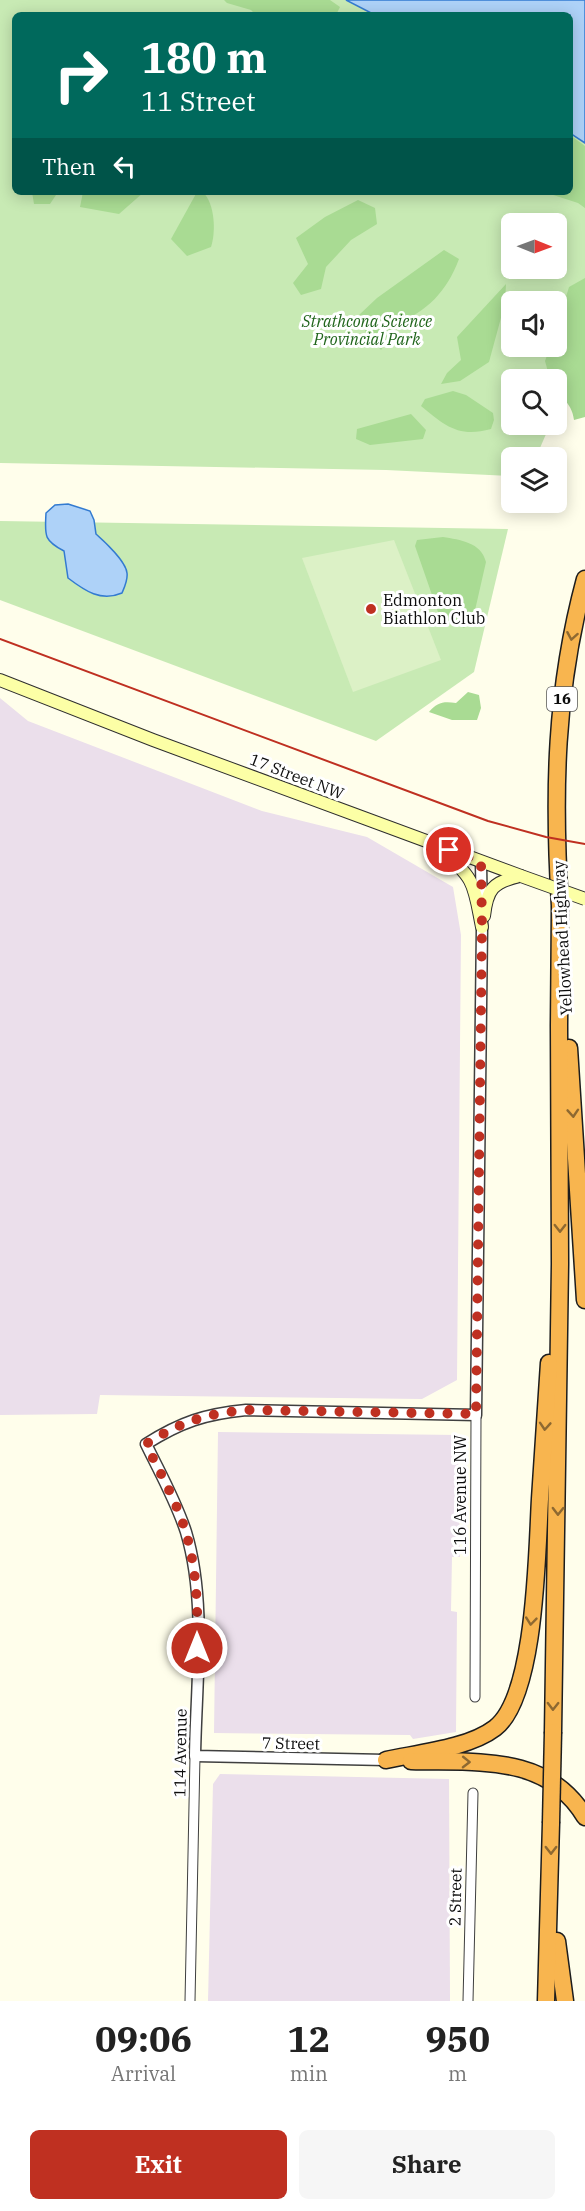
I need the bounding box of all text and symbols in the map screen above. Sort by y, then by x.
text: 180 m [141,30,267,85]
icon: right [42,36,120,114]
text: 11 Street [141,83,256,118]
icon: left [108,150,141,183]
text: Then [42,152,96,181]
north arrow [501,213,567,279]
map controls [501,213,567,513]
button: sound [501,291,567,357]
park label: Strathcona Science Provincial Park [301,311,432,349]
button: search [501,369,567,435]
button: layers [501,447,567,513]
place label: Edmonton Biathlon Club [383,590,485,628]
marker: Edmonton Biathlon Club [364,602,378,616]
one-way arrow [566,631,579,641]
road number: 16 [547,687,577,711]
street label: 17 Street NW [247,749,348,803]
pin [423,824,474,875]
icon: arrive [432,833,465,866]
street label: Yellowhead Highway [548,860,576,1016]
one-way arrow [567,1108,580,1117]
one-way arrow [554,1223,566,1232]
one-way arrow [539,1422,552,1431]
street label: 116 Avenue NW [450,1434,470,1555]
one-way arrow [551,1507,564,1516]
position arrow [165,1616,229,1680]
one-way arrow [525,1616,538,1625]
one-way arrow [547,1702,559,1711]
street label: 114 Avenue [169,1708,191,1798]
street label: 7 Street [262,1732,321,1754]
one-way arrow [461,1756,470,1769]
one-way arrow [545,1846,557,1855]
street label: 2 Street [444,1867,466,1926]
text: 09:06 [95,2015,192,2062]
text: 12 [287,2015,330,2062]
text: 950 [425,2015,490,2062]
text: Arrival [111,2060,176,2087]
text: min [290,2060,328,2087]
text: m [448,2060,467,2087]
button: Exit [30,2130,287,2199]
button: Share [299,2130,555,2199]

